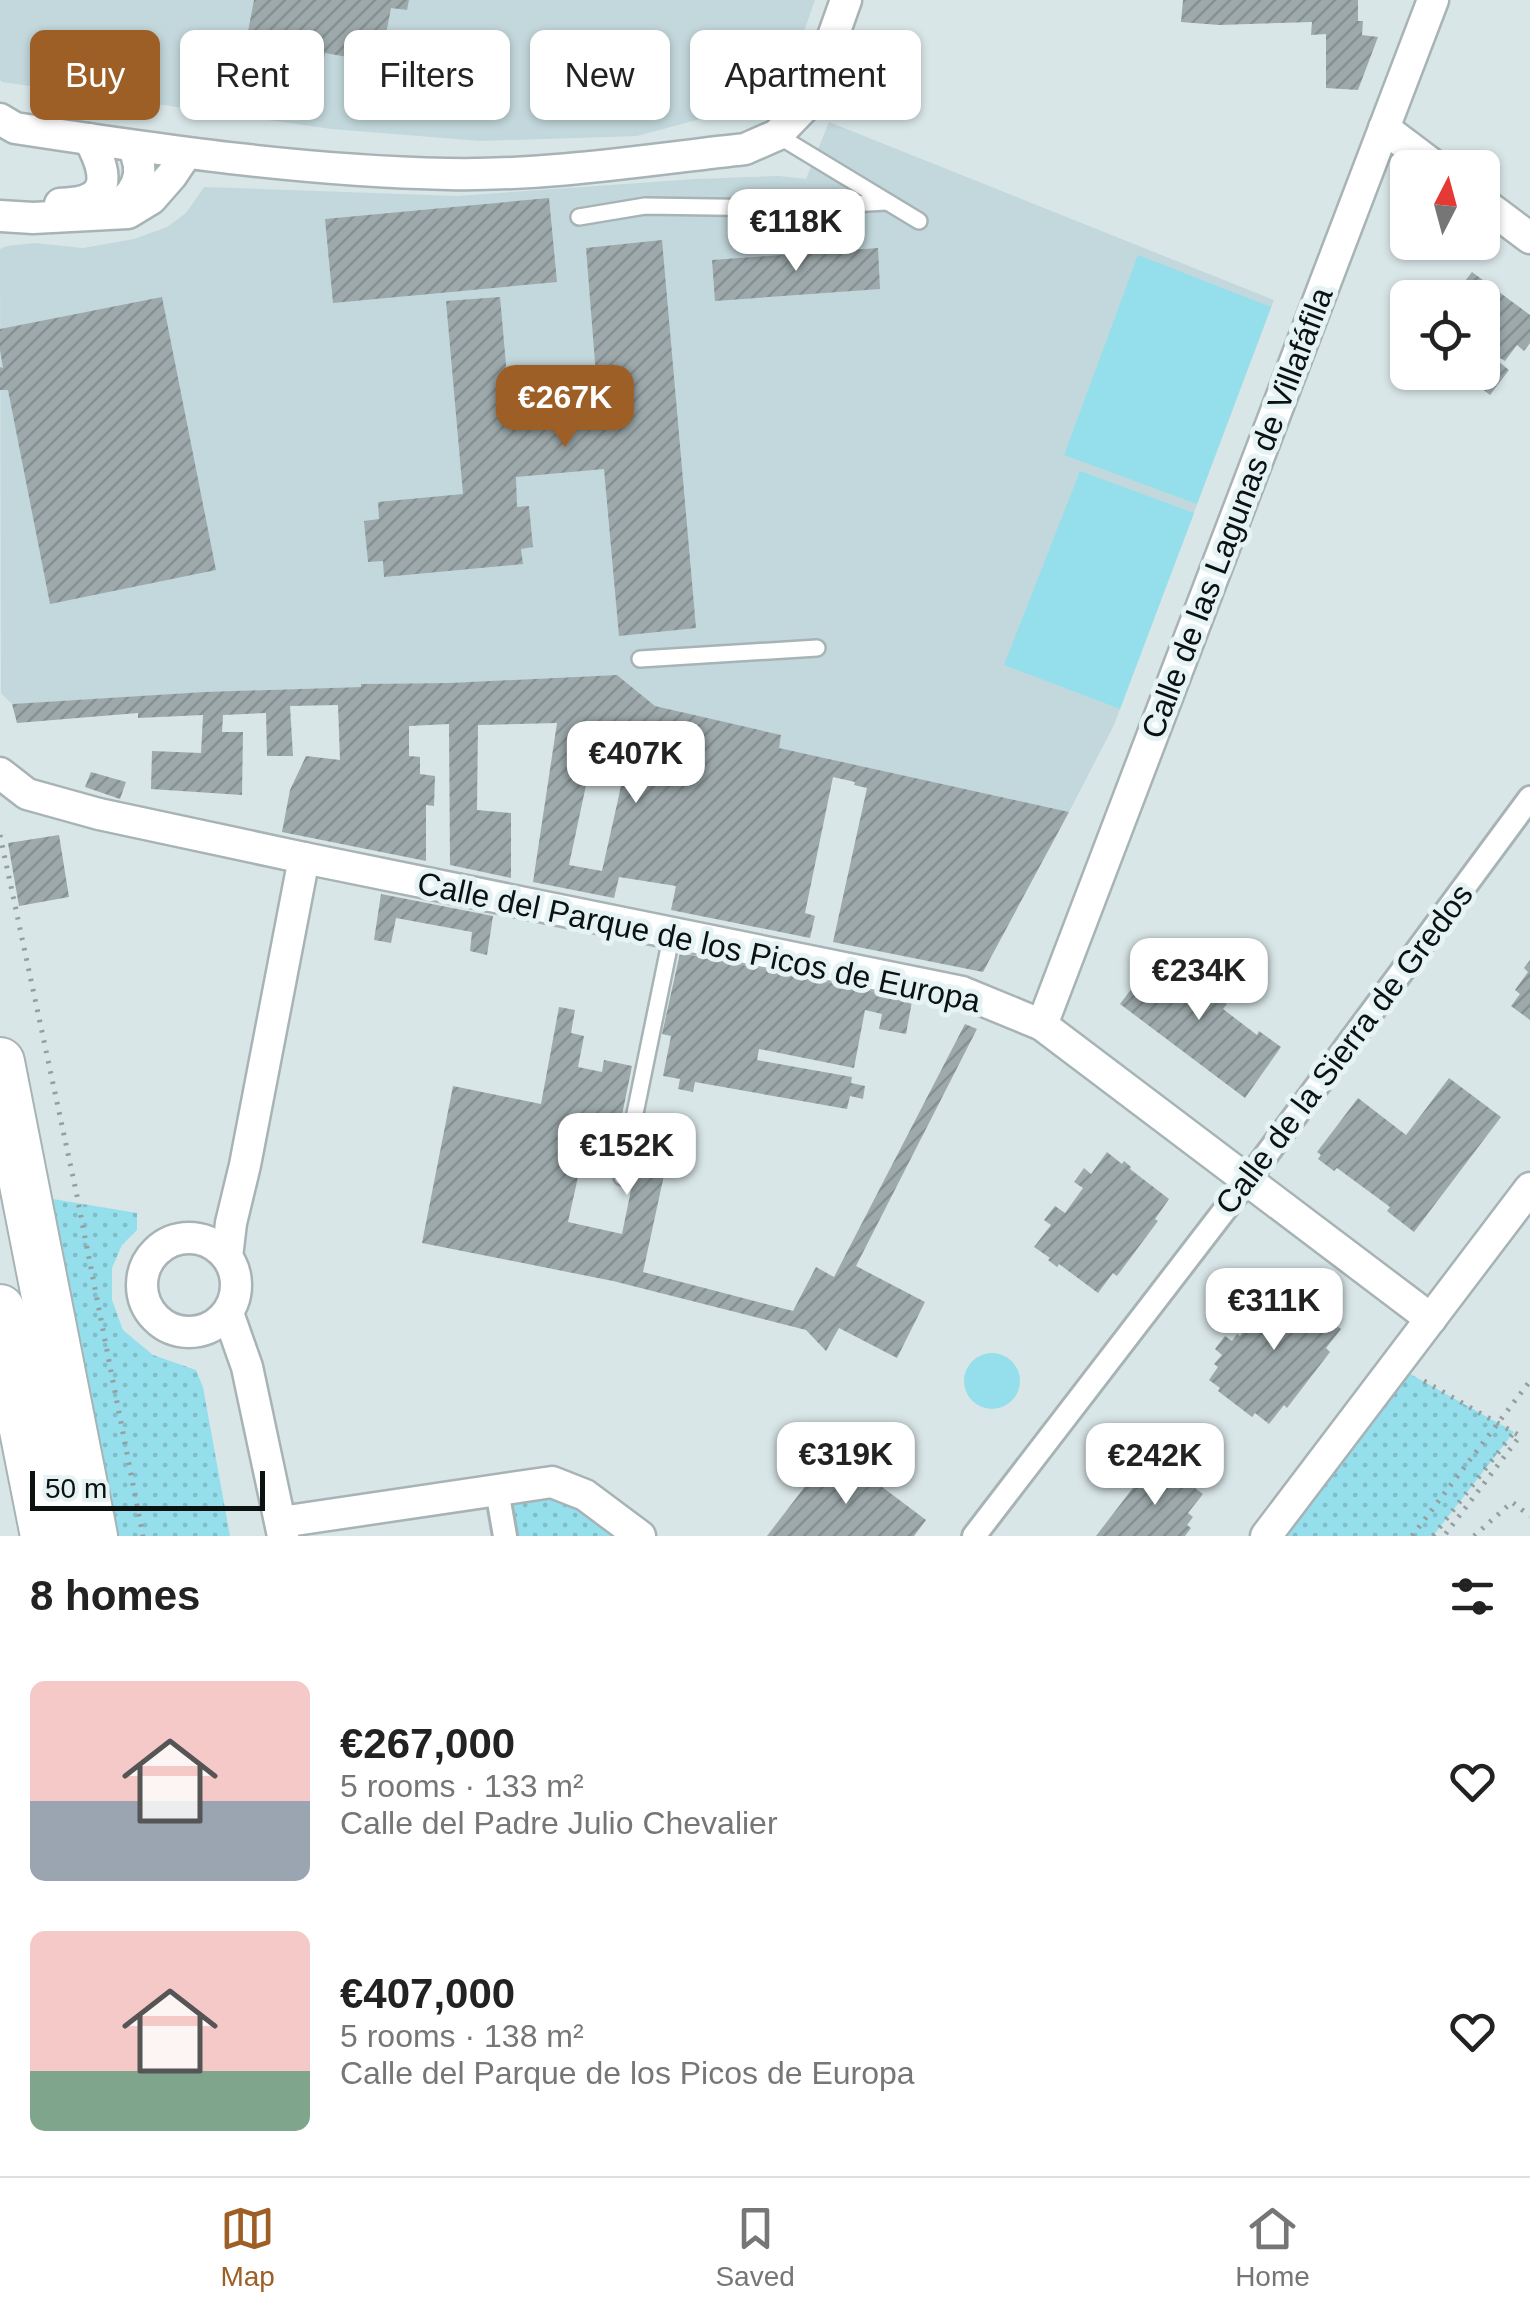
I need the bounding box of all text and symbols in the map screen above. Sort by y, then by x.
chip: Buy [30,30,160,120]
chip: Rent [180,30,324,120]
chip: Filters [344,30,510,120]
chip: New [530,30,670,120]
chip: Apartment [690,30,921,120]
north arrow [1390,150,1500,260]
map controls [1390,150,1500,390]
pin: €118K [726,189,866,274]
text: €118K [750,203,842,239]
button: locate [1390,280,1500,390]
street label: Calle de las Lagunas de Villafáfila [1134,282,1340,743]
pin: €267K [495,365,635,450]
text: €267K [518,379,612,415]
pin: €407K [566,721,706,806]
text: €407K [589,735,683,771]
street label: Calle del Parque de los Picos de Europa [414,865,984,1019]
street label: Calle de la Sierra de Gredos [1208,877,1480,1221]
pin: €234K [1129,938,1269,1023]
text: €234K [1152,952,1246,988]
pin: €152K [557,1113,697,1198]
text: €152K [580,1127,674,1163]
pin: €311K [1204,1268,1344,1353]
text: €311K [1228,1282,1320,1318]
pin: €319K [776,1422,916,1507]
pin: €242K [1085,1423,1225,1508]
text: €319K [799,1436,893,1472]
text: €242K [1108,1437,1202,1473]
scale bar [30,1466,265,1510]
text: 50 m [45,1473,107,1504]
icon: filters [1445,1569,1500,1624]
text: 8 homes [30,1572,200,1619]
text: €267,000 [340,1720,515,1767]
icon: home [110,1721,230,1841]
icon: heart [1445,1754,1500,1809]
text: 5 rooms · 133 m² [340,1768,584,1804]
text: Calle del Padre Julio Chevalier [340,1805,778,1841]
text: €407,000 [340,1970,515,2017]
icon: home [110,1971,230,2091]
icon: heart [1445,2004,1500,2059]
text: 5 rooms · 138 m² [340,2018,584,2054]
text: Calle del Parque de los Picos de Europa [340,2055,915,2091]
tab: Map [220,2201,275,2293]
tab: Saved [715,2201,795,2293]
tab: Home [1235,2201,1310,2293]

